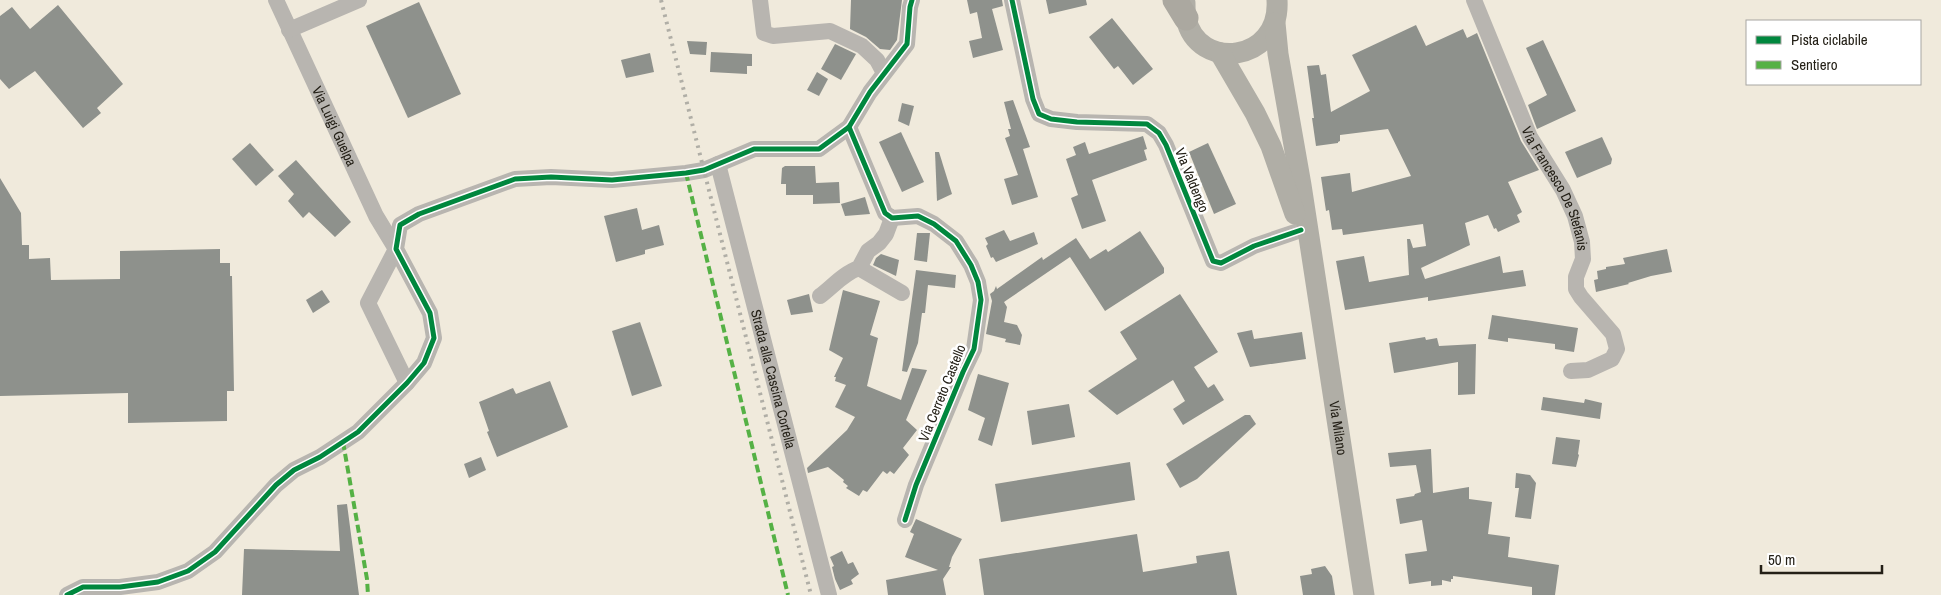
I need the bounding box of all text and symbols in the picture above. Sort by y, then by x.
legend [1746,20,1921,85]
text: Pista ciclabile [1791,29,1868,50]
text: Sentiero [1791,54,1838,75]
street label: Via Luigi Guelpa [308,83,361,170]
street label: Via Francesco De Stefanis [1518,124,1592,251]
street label: Via Valdengo [1171,145,1213,215]
street label: Strada alla Cascina Cortella [747,307,800,451]
street label: Via Cerreto Castello [914,342,970,444]
street label: Via Milano [1325,400,1351,456]
scale bar [1761,542,1882,574]
text: 50 m [1768,549,1795,570]

